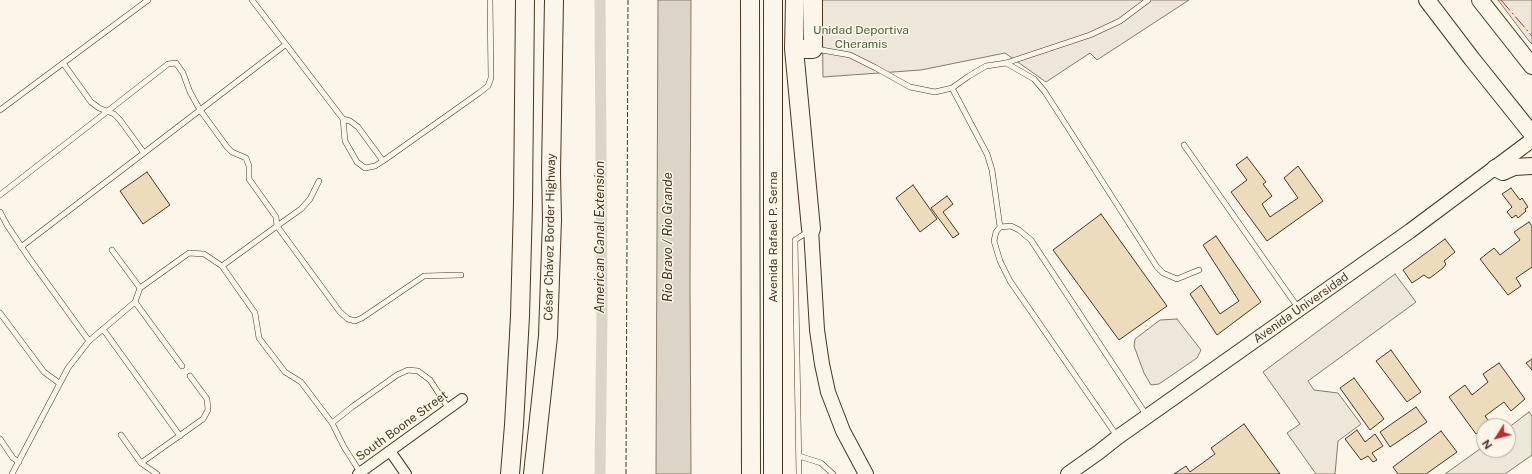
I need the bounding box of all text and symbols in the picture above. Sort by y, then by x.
park label: Unidad Deportiva Cheramis [813,23,909,51]
street label: César Chávez Border Highway [541,153,559,321]
water label: American Canal Extension [592,161,608,313]
street label: Avenida Rafael P. Serna [766,171,780,303]
water label: Río Bravo / Rio Grande [660,172,676,302]
street label: Avenida Universidad [1251,270,1351,346]
street label: South Boone Street [353,388,451,464]
north arrow [1476,418,1516,458]
text: N [1480,437,1494,451]

